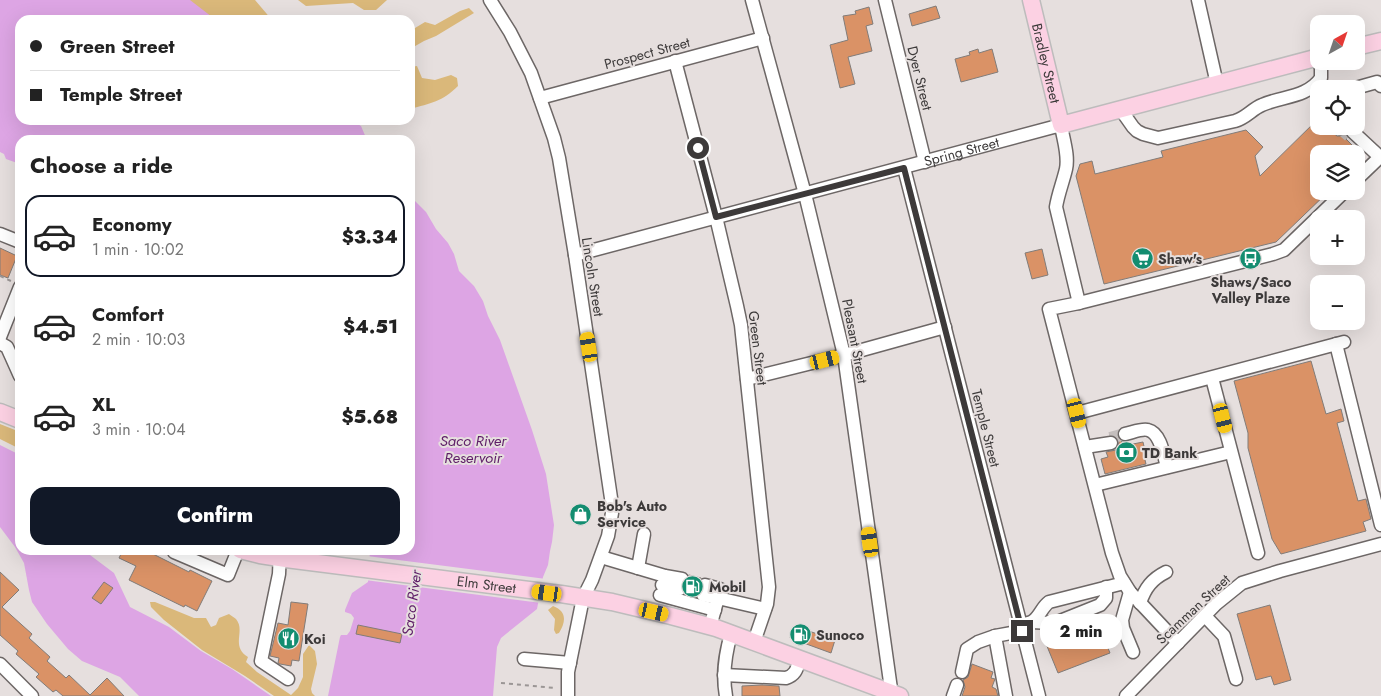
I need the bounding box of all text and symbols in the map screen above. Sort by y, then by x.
north arrow [1310,15,1365,70]
map controls [1310,15,1365,330]
street label: Bradley Street [1027,21,1066,106]
street label: Prospect Street [602,32,693,74]
text: Green Street [60,33,175,60]
street label: Dyer Street [902,44,938,113]
button: locate [1310,80,1365,135]
text: Temple Street [60,81,182,108]
street label: Spring Street [922,132,1002,171]
route start [687,137,709,159]
button: layers [1310,145,1365,200]
text: Choose a ride [30,149,173,181]
button: + [1310,210,1365,265]
text: Economy [92,211,172,238]
icon: car [32,214,77,259]
text: $3.34 [342,223,398,250]
street label: Lincoln Street [577,236,609,319]
text: 1 min · 10:02 [92,238,184,261]
supermarket icon: Shaw's [1130,247,1154,271]
bus stop icon: Shaws/Saco Valley Plaze [1239,247,1263,271]
place label: Shaw's [1158,249,1203,269]
place label: Shaws/Saco Valley Plaze [1210,272,1292,308]
button: − [1310,275,1365,330]
street label: Pleasant Street [837,297,873,386]
text: Comfort [92,301,164,328]
icon: car [32,304,77,349]
street label: Green Street [744,310,773,387]
text: $4.51 [343,313,398,340]
text: 2 min · 10:03 [92,328,185,351]
car [579,331,598,363]
car [808,349,841,371]
street label: Temple Street [967,387,1005,469]
text: XL [92,391,115,418]
icon: car [32,394,77,439]
car [1066,397,1087,429]
car [1212,402,1233,434]
text: $5.68 [341,403,398,430]
text: 3 min · 10:04 [92,418,186,441]
water label: Saco River Reservoir [440,430,507,469]
bank icon: TD Bank [1114,441,1138,465]
place label: TD Bank [1142,443,1197,463]
button: Confirm [30,487,400,545]
place label: Bob's Auto Service [597,496,667,532]
shop icon: Bob's Auto Service [569,502,593,526]
car [860,526,879,558]
water label: Saco River [396,568,428,637]
street label: Scamman Street [1152,569,1235,649]
street label: Elm Street [456,571,518,598]
fuel station icon: Mobil [681,575,705,599]
place label: Mobil [709,577,746,597]
car [531,583,562,603]
car [637,601,670,623]
callout: 2 min [1040,614,1122,648]
route end [1011,620,1033,642]
text: 2 min [1060,620,1102,643]
fuel station icon: Sunoco [788,623,812,647]
place label: Sunoco [816,625,864,645]
restaurant icon: Koi [276,627,300,651]
place label: Koi [304,629,326,649]

